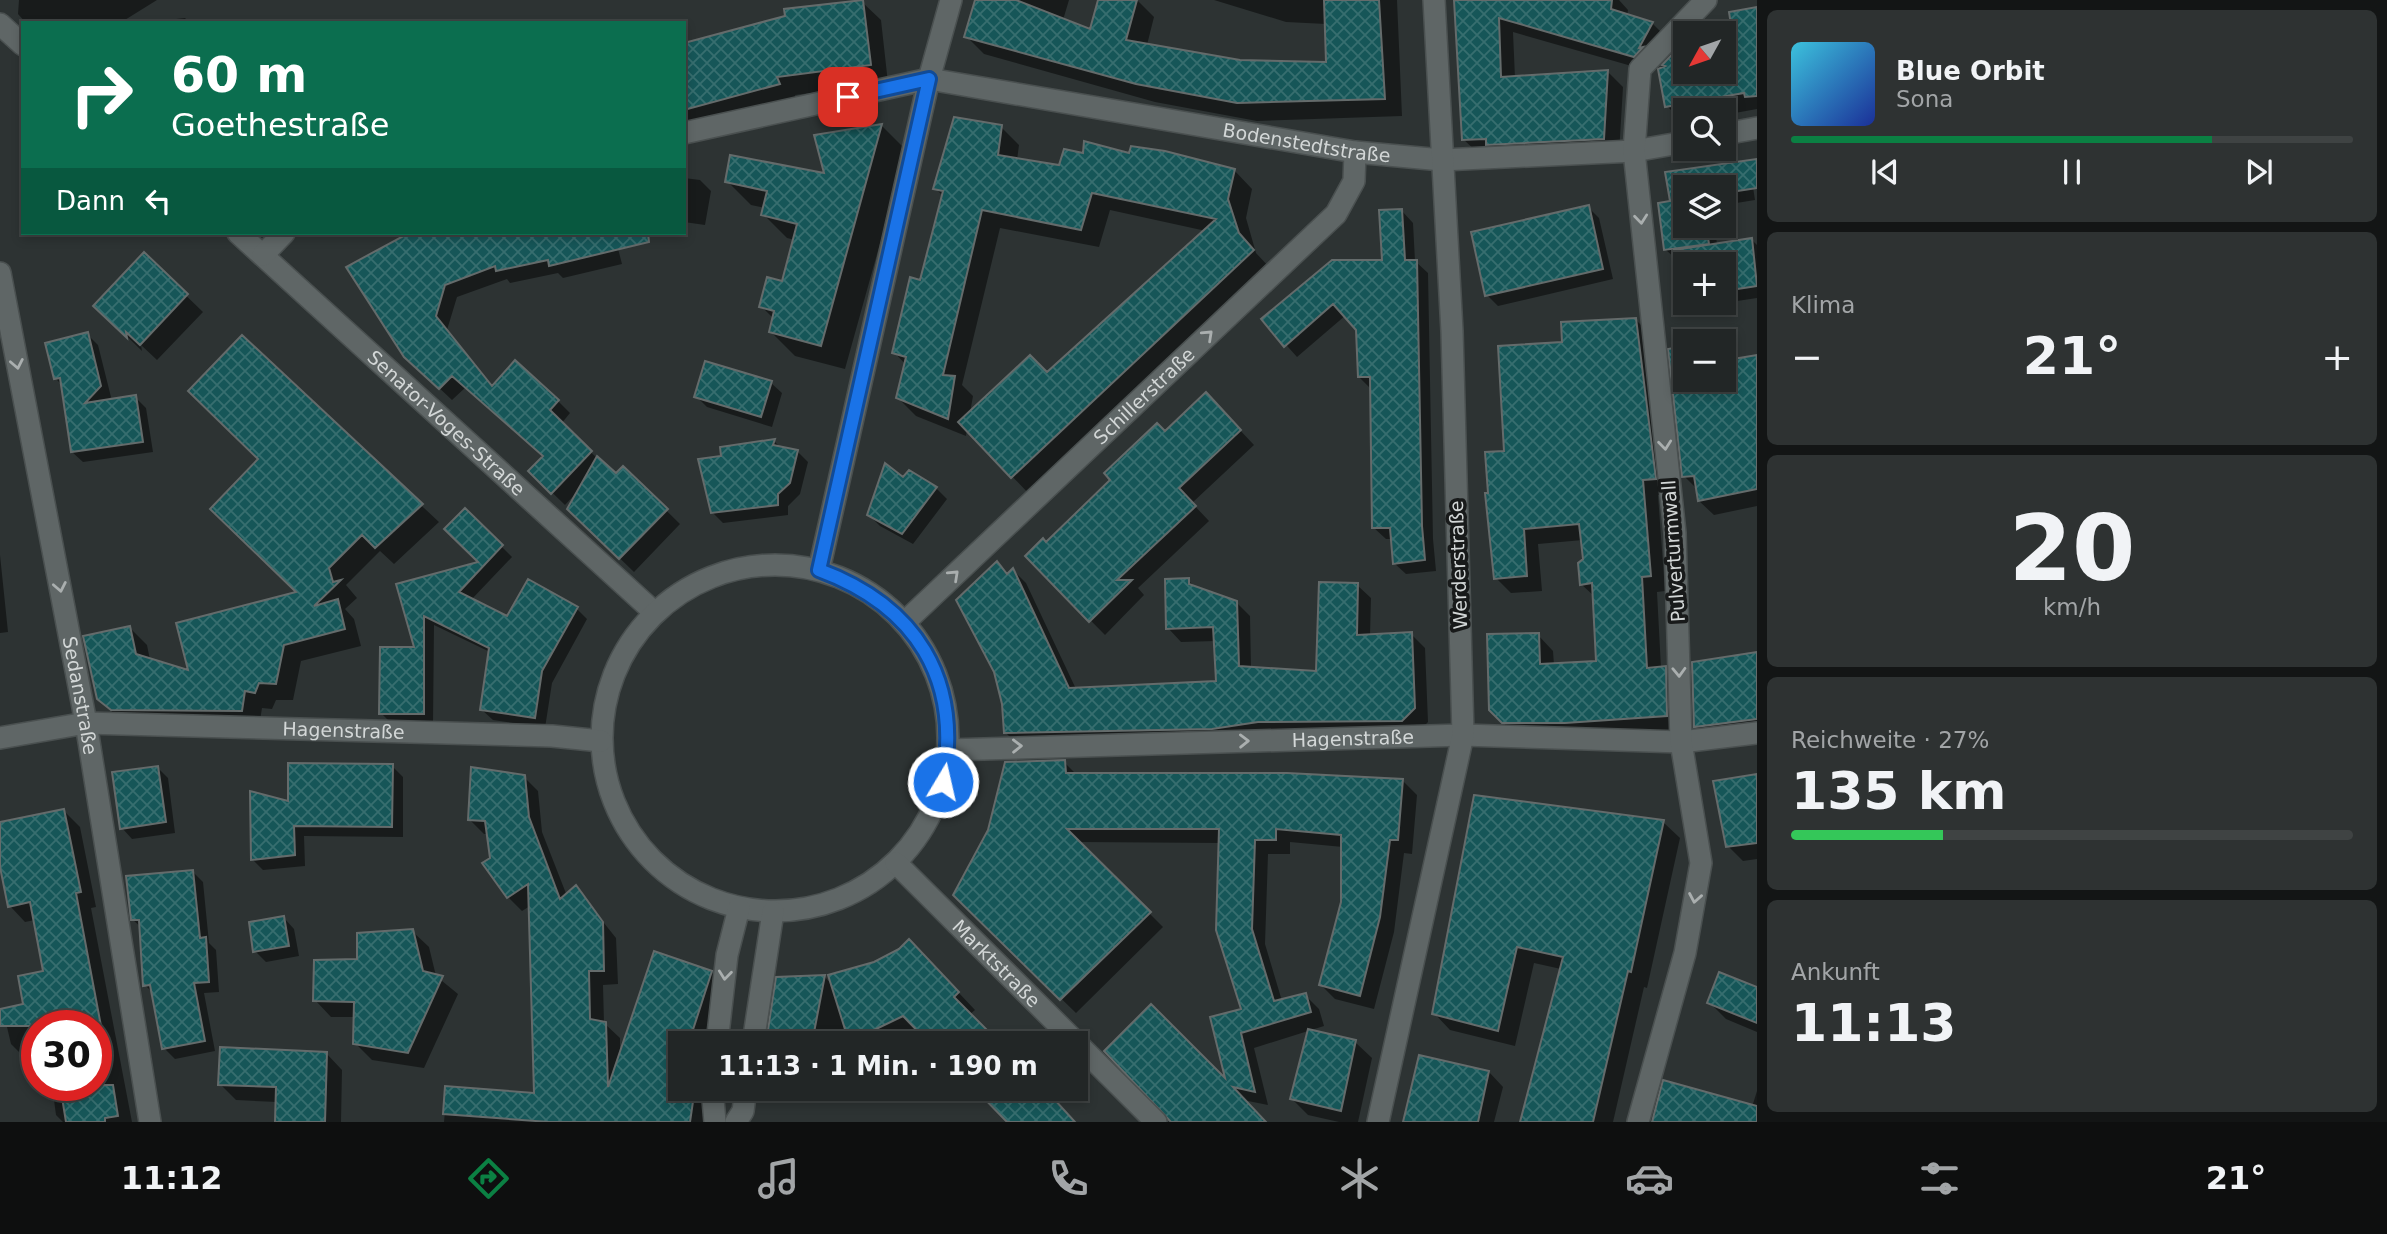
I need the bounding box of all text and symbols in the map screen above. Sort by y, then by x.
north arrow [1673,21,1736,84]
map controls [1673,21,1736,392]
text: 60 m [171,47,307,104]
icon: right [56,49,147,140]
text: Blue Orbit [1896,56,2045,86]
pin [818,67,878,127]
icon: arrive [829,78,867,116]
text: Sona [1896,86,1953,112]
button: search [1673,98,1736,161]
text: Goethestraße [171,106,389,144]
street label: Bodenstedtstraße [1221,119,1392,166]
icon: previous [1866,153,1904,191]
icon: pause [2053,153,2091,191]
icon: next [2240,153,2278,191]
button: layers [1673,175,1736,238]
icon: left [139,182,177,220]
text: Dann [56,186,125,216]
one-way arrow [1633,214,1648,225]
button: + [1673,252,1736,315]
text: Klima [1791,292,1855,318]
text: 21° [2023,326,2121,386]
button: − [1673,329,1736,392]
one-way arrow [1200,330,1213,343]
text: − [1791,335,1823,379]
text: + [2321,335,2353,379]
street label: Schillerstraße [1089,343,1199,449]
street label: Senator-Voges-Straße [363,346,530,500]
one-way arrow [9,358,24,370]
one-way arrow [1658,440,1673,451]
street label: Pulverturmwall [1657,479,1689,623]
text: 20 [2009,496,2135,601]
street label: Werderstraße [1445,500,1471,630]
one-way arrow [946,571,959,584]
one-way arrow [52,581,67,593]
text: km/h [2043,594,2101,620]
street label: Sedanstraße [59,634,102,756]
one-way arrow [1672,667,1687,678]
street label: Hagenstraße [282,717,405,743]
street label: Hagenstraße [1291,725,1414,751]
text: Reichweite · 27% [1791,727,1989,753]
one-way arrow [1239,733,1250,748]
one-way arrow [1012,739,1023,754]
position arrow [906,745,980,819]
text: 135 km [1791,761,2006,821]
one-way arrow [1688,892,1703,904]
street label: Marktstraße [948,915,1045,1012]
text: Ankunft [1791,959,1880,985]
one-way arrow [717,969,732,981]
text: 11:13 [1791,993,1957,1053]
speed limit sign: 30 [21,1010,112,1101]
text: 11:13 · 1 Min. · 190 m [718,1051,1038,1081]
icon: directions [464,1154,513,1203]
icon: music [754,1154,803,1203]
icon: phone [1044,1154,1093,1203]
icon: climate [1335,1154,1384,1203]
icon: car [1625,1154,1674,1203]
icon: filters [1915,1154,1964,1203]
text: 11:12 [121,1159,223,1197]
text: 21° [2206,1159,2266,1197]

